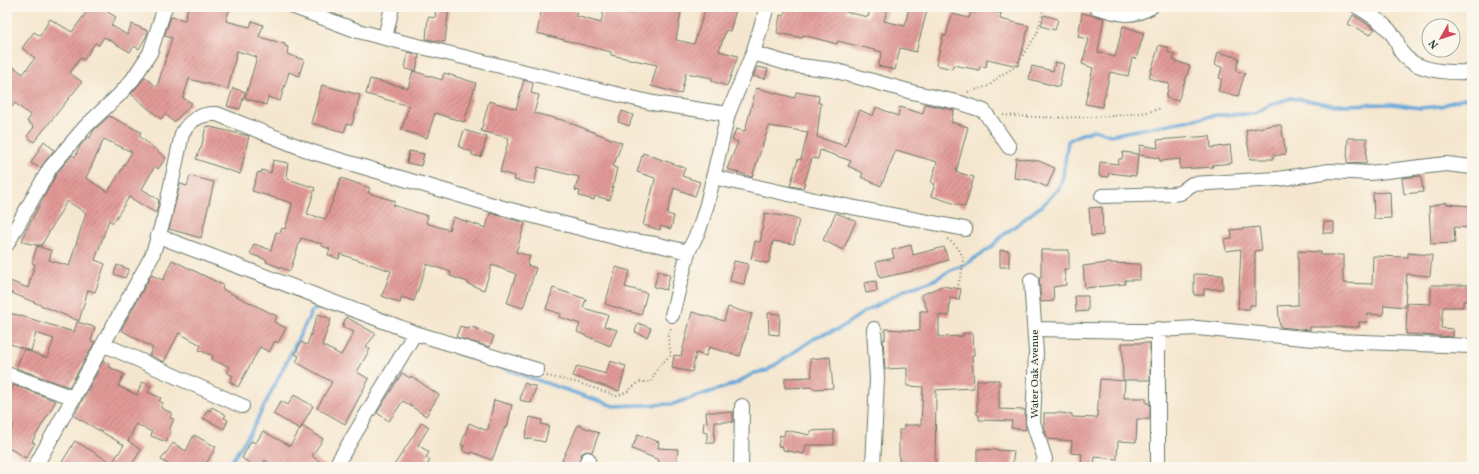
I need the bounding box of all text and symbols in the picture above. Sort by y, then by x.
north arrow [1421,18,1461,58]
text: N [1426,36,1443,51]
street label: Water Oak Avenue [1028,329,1043,419]

